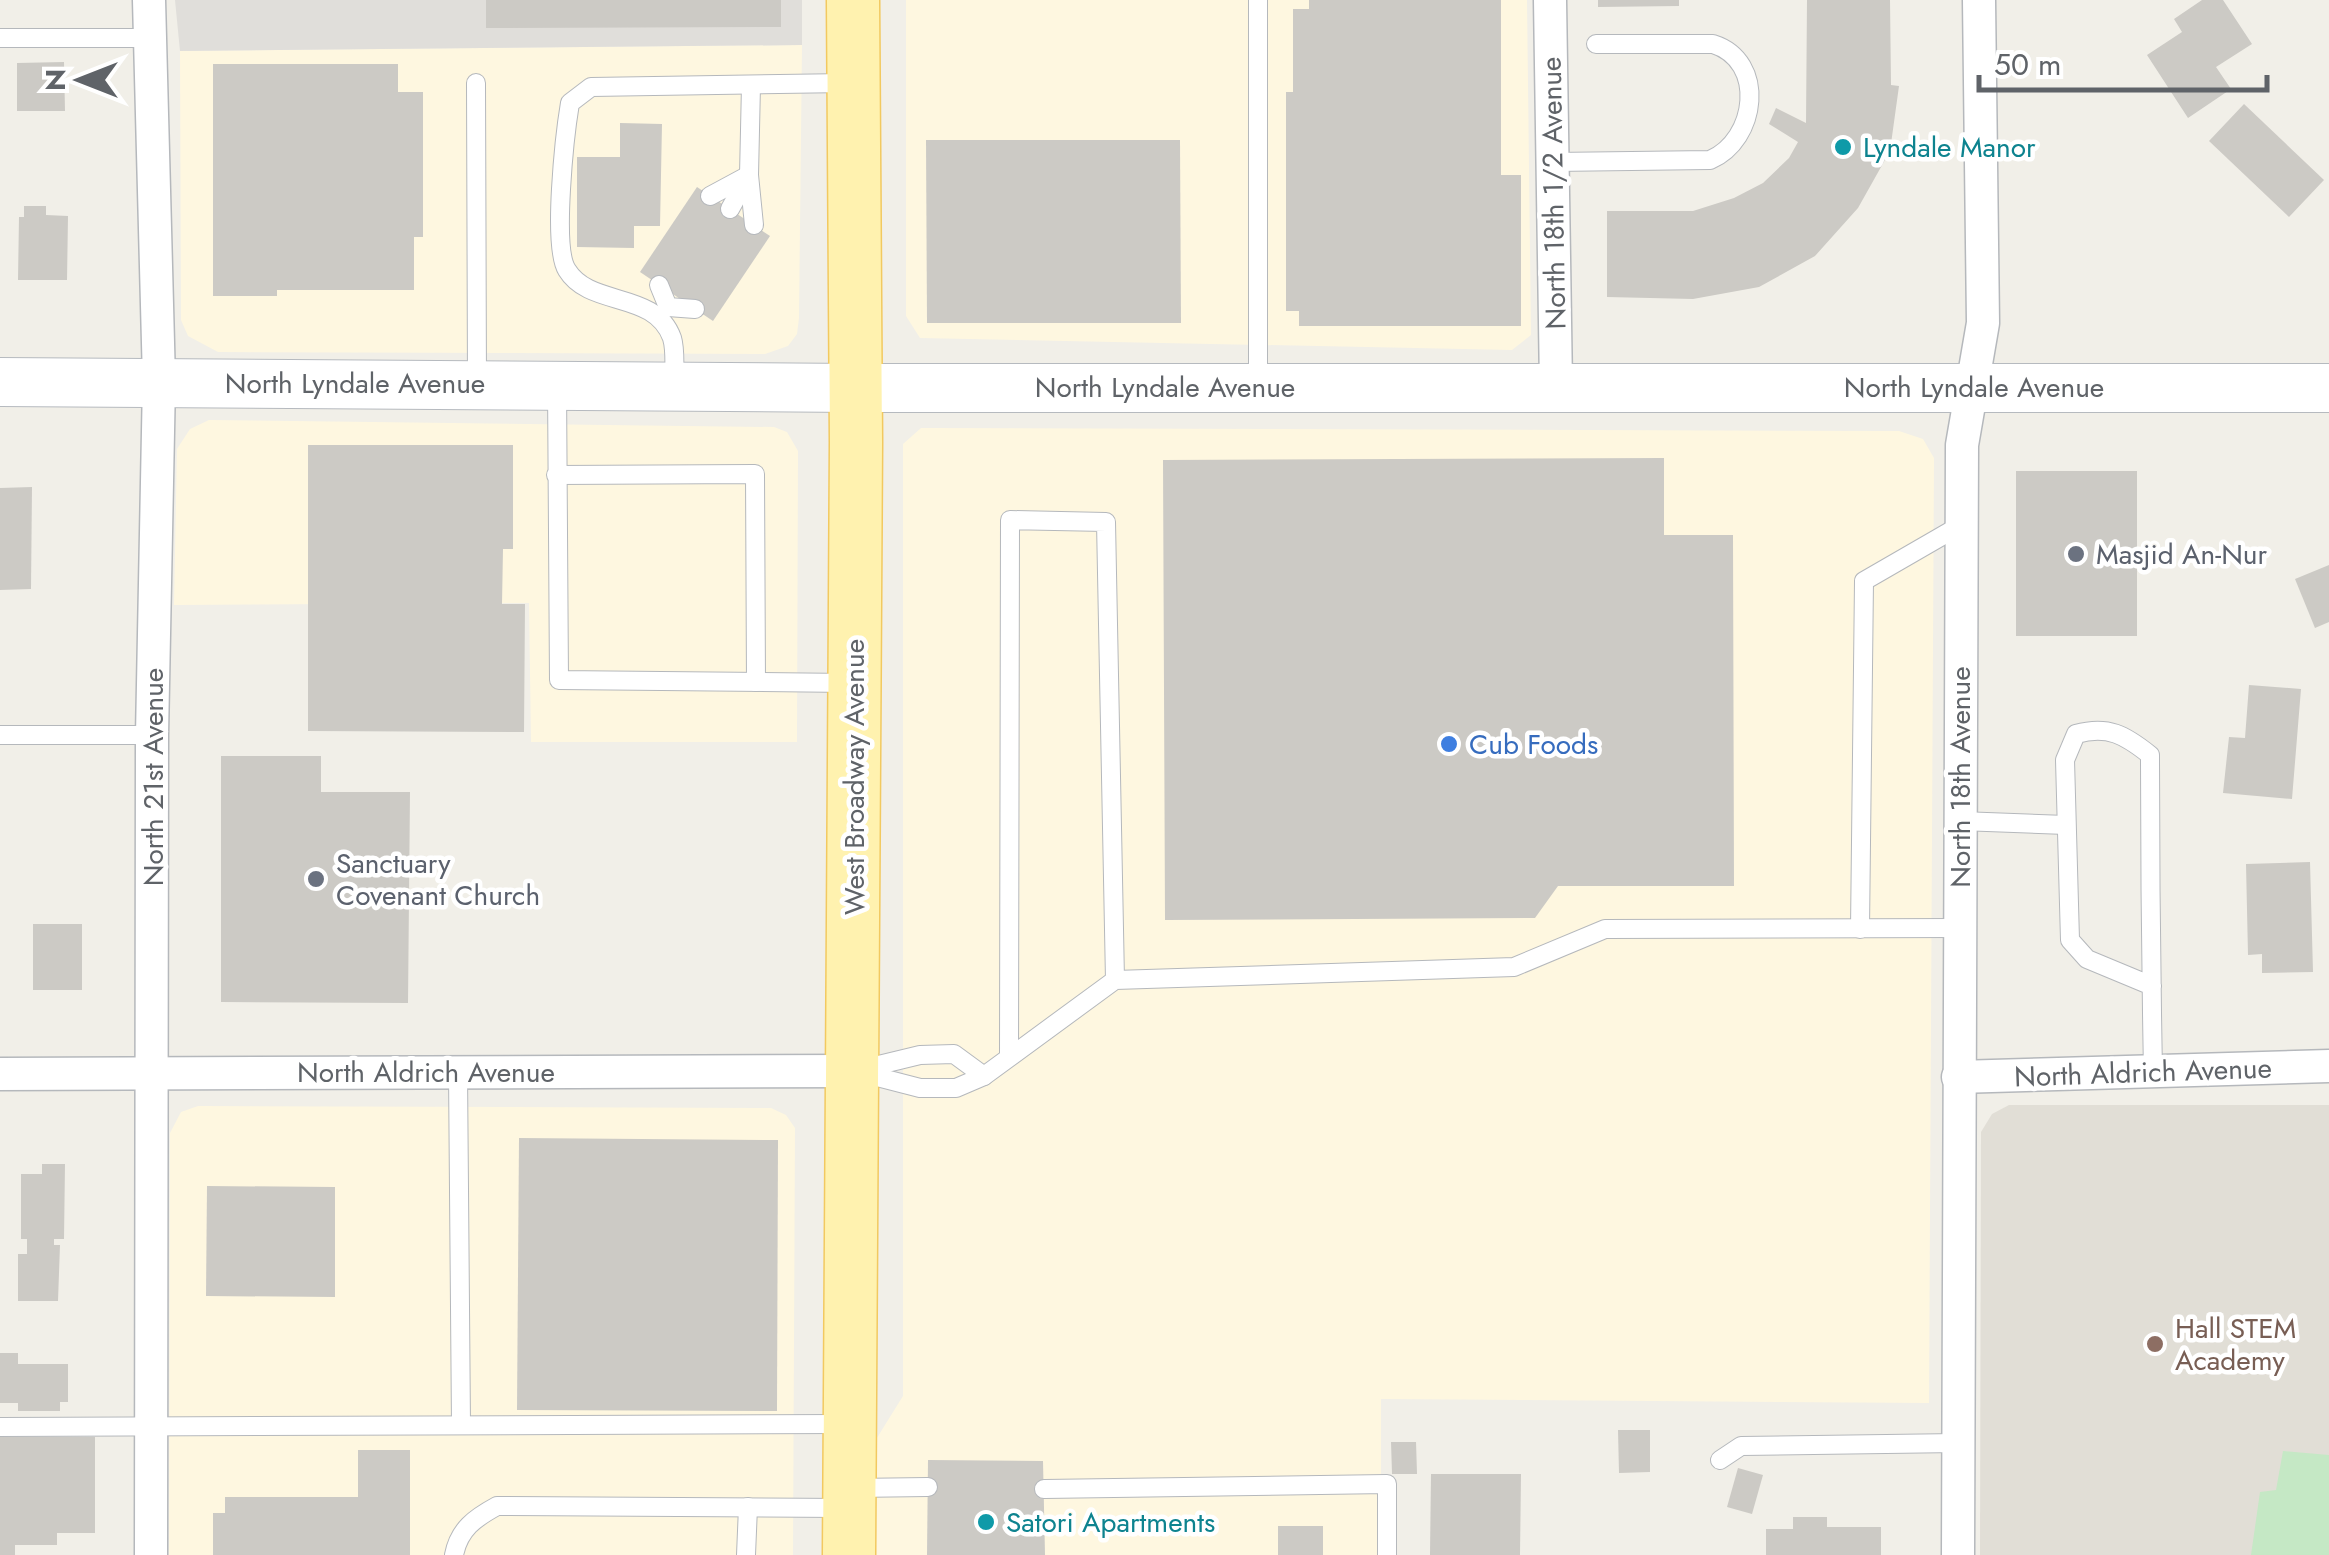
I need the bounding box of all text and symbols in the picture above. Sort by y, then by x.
north arrow [30,30,130,130]
scale bar [1979,30,2266,92]
text: 50 m [1994,43,2061,86]
street label: North 18th 1/2 Avenue [1531,56,1576,330]
text: N [35,69,76,91]
place label: Lyndale Manor [1863,127,2036,168]
marker: Lyndale Manor [1832,136,1854,158]
street label: North Lyndale Avenue [225,363,485,404]
street label: North Lyndale Avenue [1035,367,1295,408]
street label: North Lyndale Avenue [1844,367,2104,408]
place label: Masjid An-Nur [2096,534,2268,575]
marker: Masjid An-Nur [2065,543,2087,565]
street label: West Broadway Avenue [834,639,875,915]
street label: North 18th Avenue [1940,666,1981,888]
street label: North 21st Avenue [133,668,174,886]
place label: Cub Foods [1469,724,1598,765]
marker: Cub Foods [1438,733,1460,755]
place label: Sanctuary Covenant Church [336,843,540,916]
marker: Sanctuary Covenant Church [305,868,327,890]
street label: North Aldrich Avenue [2013,1048,2273,1097]
street label: North Aldrich Avenue [297,1052,555,1093]
place label: Hall STEM Academy [2175,1308,2296,1381]
marker: Hall STEM Academy [2144,1333,2166,1355]
place label: Satori Apartments [1006,1502,1215,1543]
marker: Satori Apartments [975,1511,997,1533]

